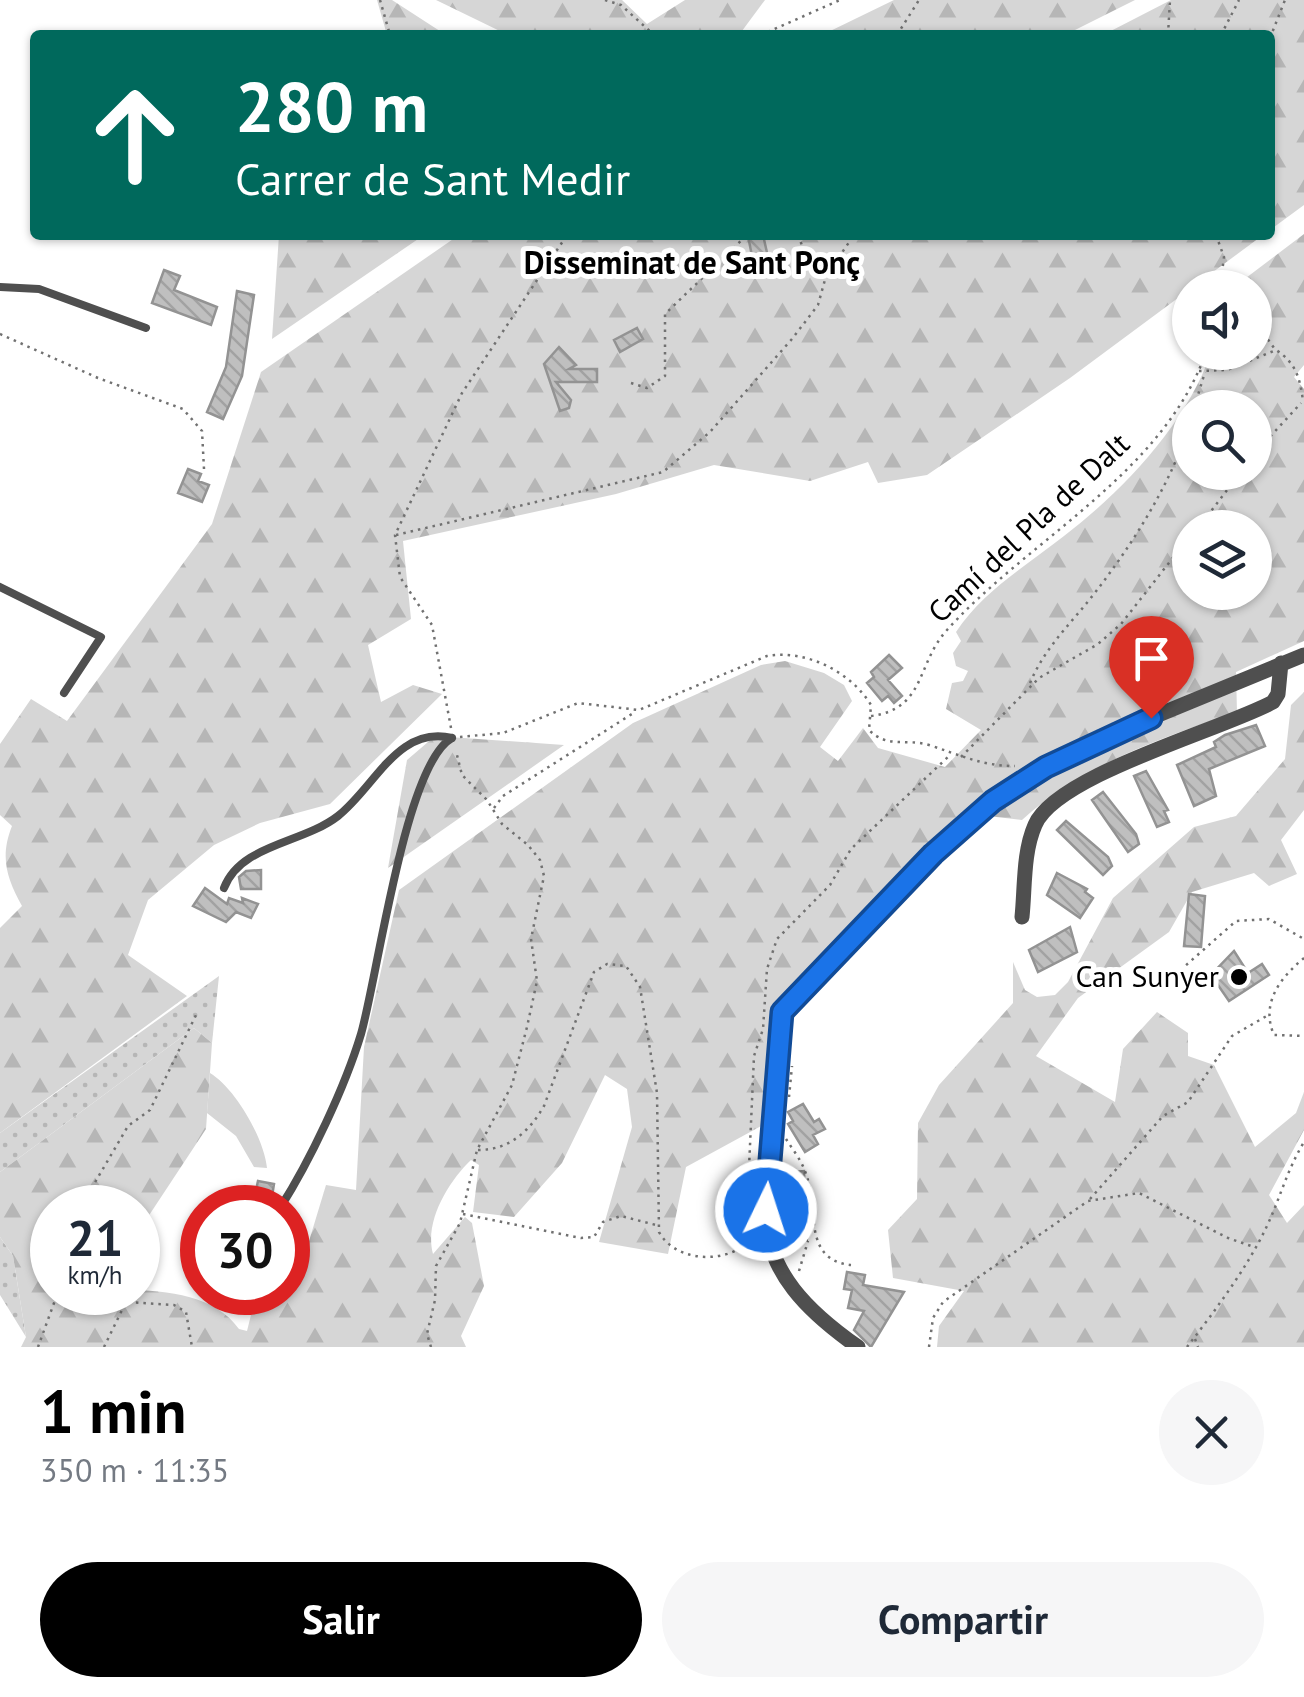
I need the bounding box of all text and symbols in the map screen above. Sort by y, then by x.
text: 280 m [235,61,428,151]
icon: ahead [70,70,200,200]
text: Carrer de Sant Medir [235,149,630,207]
district label: Disseminat de Sant Ponç [524,241,860,283]
map controls [1172,270,1272,610]
button: sound [1172,270,1272,370]
button: search [1172,390,1272,490]
street label: Camí del Pla de Dalt [919,424,1137,630]
button: layers [1172,510,1272,610]
pin [1109,616,1194,719]
icon: arrive [1124,631,1179,686]
place label: Can Sunyer [1075,956,1219,995]
marker: Can Sunyer [1228,966,1250,988]
position arrow [714,1158,818,1262]
speed limit sign: 30 [180,1185,310,1315]
text: 21 [67,1205,123,1270]
text: km/h [68,1259,122,1291]
text: 1 min [40,1372,186,1450]
button: close [1159,1380,1264,1485]
text: 350 m · 11:35 [40,1449,229,1491]
button: Salir [40,1562,642,1677]
button: Compartir [662,1562,1264,1677]

